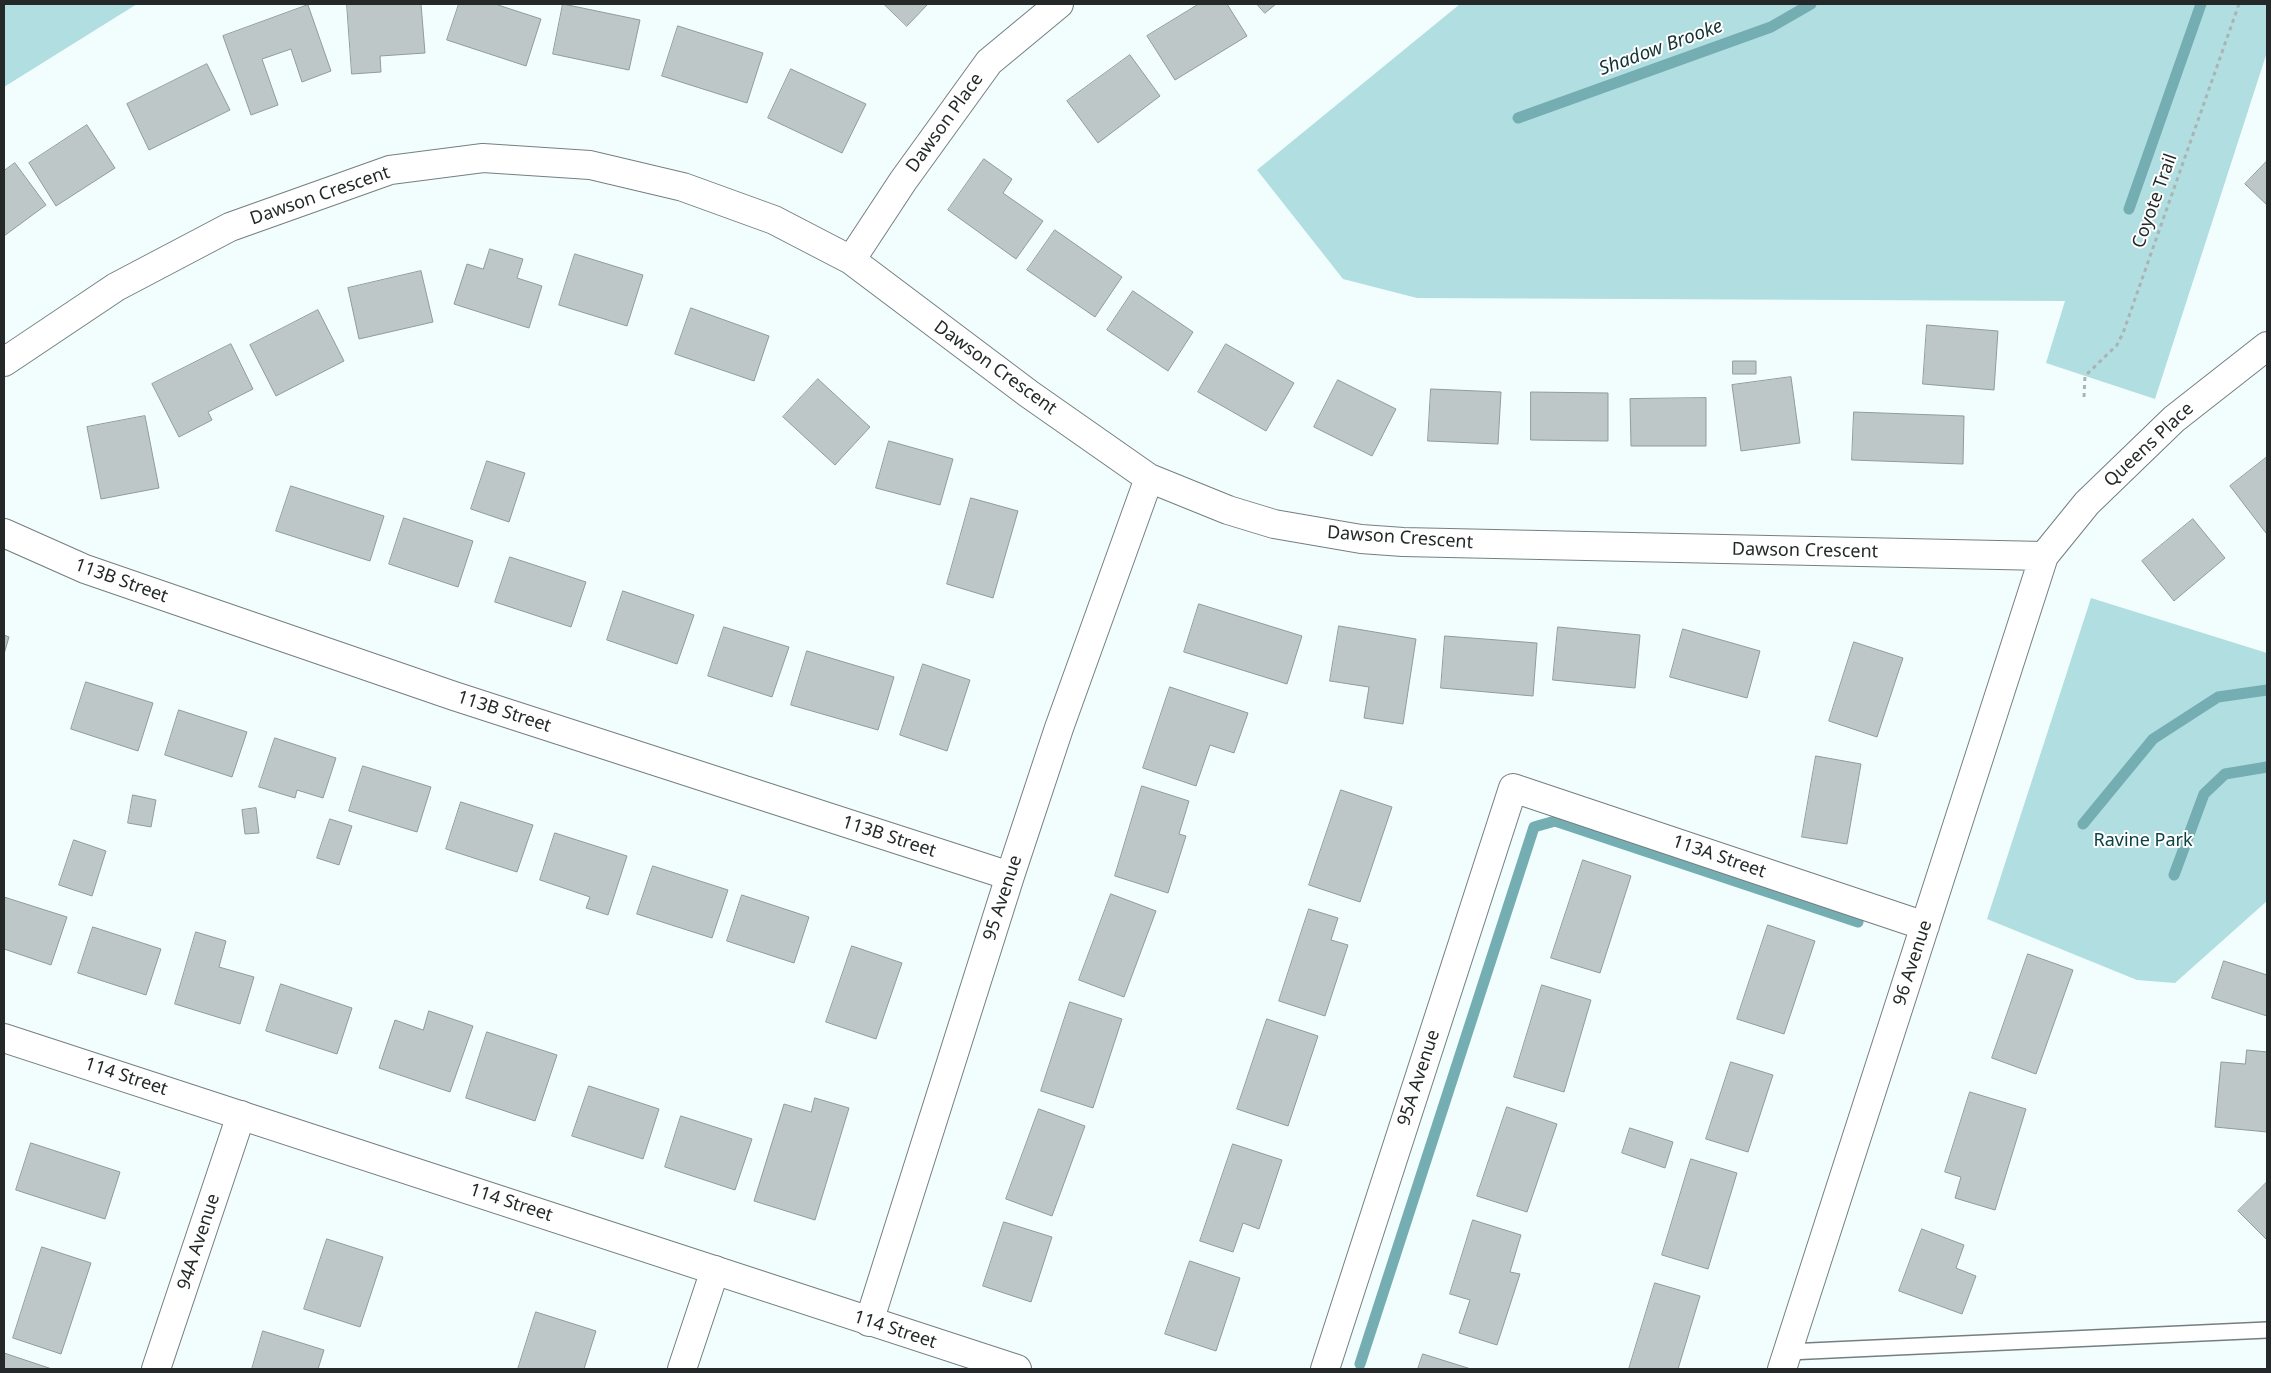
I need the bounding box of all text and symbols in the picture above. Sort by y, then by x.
water label: Shadow Brooke [1596,15,1726,81]
street label: Dawson Place [902,69,988,177]
street label: Coyote Trail [2128,151,2182,251]
street label: Dawson Crescent [247,162,393,230]
street label: Dawson Crescent [929,316,1061,420]
street label: Queens Place [2100,398,2198,492]
street label: Dawson Crescent [1326,522,1474,554]
street label: Dawson Crescent [1732,539,1878,563]
street label: 113B Street [71,554,171,608]
street label: 113B Street [454,687,554,737]
street label: 113B Street [839,812,939,862]
park label: Ravine Park [2093,830,2193,852]
street label: 113A Street [1669,831,1769,883]
street label: 95 Avenue [979,853,1027,943]
street label: 96 Avenue [1889,918,1937,1008]
street label: 95A Avenue [1393,1027,1445,1129]
street label: 114 Street [82,1053,170,1101]
street label: 114 Street [467,1179,555,1227]
street label: 94A Avenue [173,1191,225,1293]
street label: 114 Street [851,1306,939,1354]

